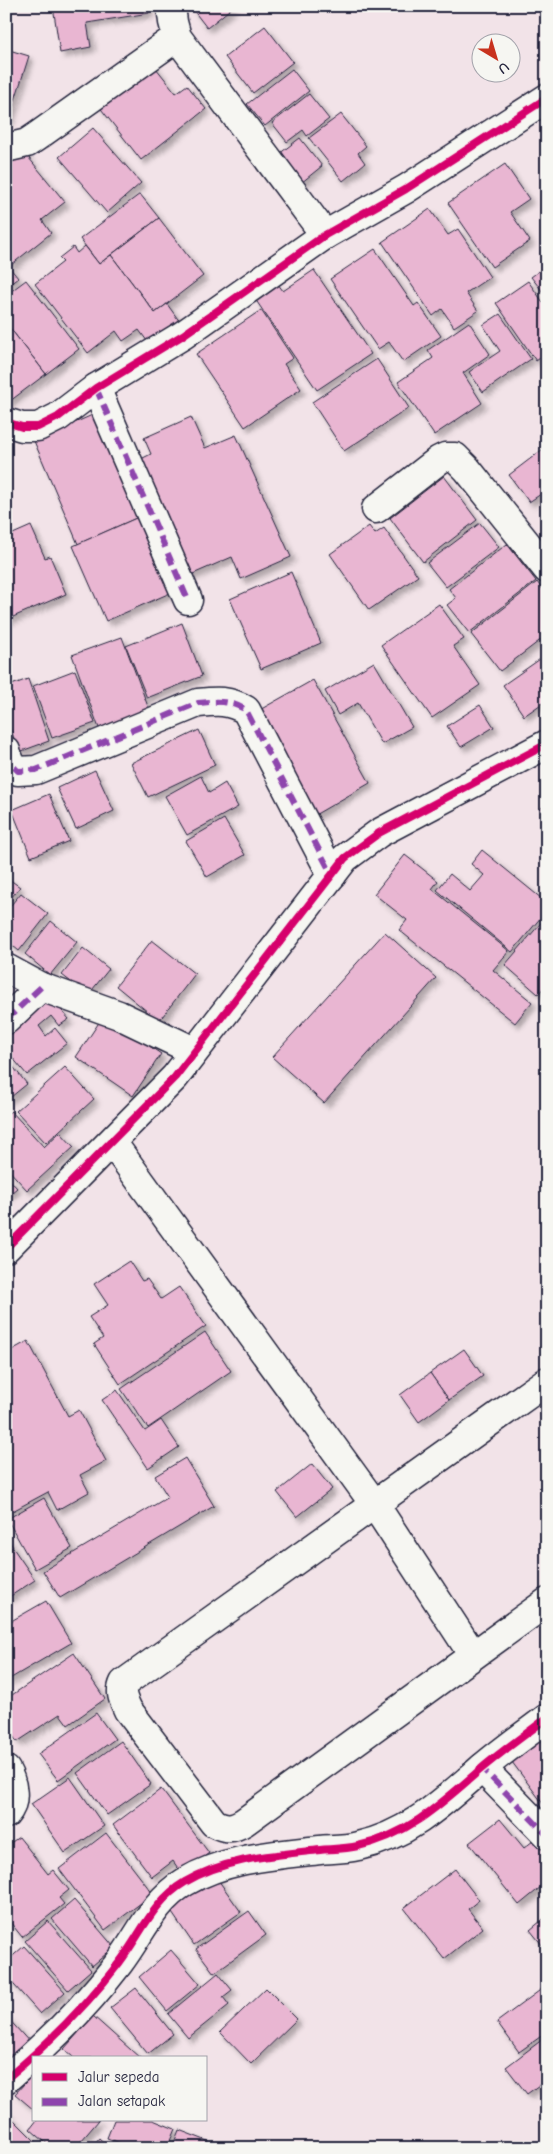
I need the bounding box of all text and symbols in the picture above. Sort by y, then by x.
north arrow [470,32,520,82]
text: U [495,58,513,77]
legend [32,2056,208,2122]
text: Jalur sepeda [78,2068,159,2086]
text: Jalan setapak [78,2092,166,2110]

